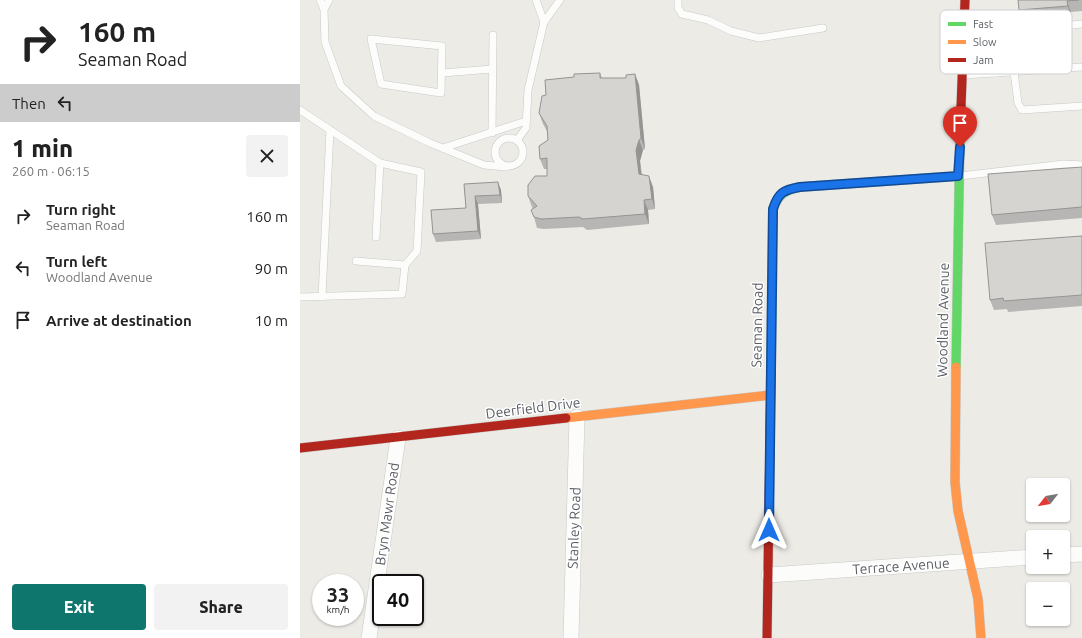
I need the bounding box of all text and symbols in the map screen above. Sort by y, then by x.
legend [940,10,1072,74]
icon: right [12,16,64,68]
text: 160 m [78,16,156,47]
text: Fast [973,18,994,30]
text: Slow [973,36,997,48]
text: Seaman Road [78,49,187,69]
text: Jam [973,54,994,66]
icon: left [54,92,76,114]
text: Then [12,95,46,112]
pin [943,106,977,147]
icon: arrive [949,112,971,134]
text: 1 min [12,135,73,162]
button: close [246,135,288,177]
text: 260 m · 06:15 [12,164,90,178]
text: Turn right [46,201,116,218]
icon: right [12,205,34,227]
text: 160 m [246,208,288,225]
text: Seaman Road [46,218,125,232]
text: Turn left [46,253,107,270]
icon: left [12,257,34,279]
text: 90 m [255,260,288,277]
street label: Woodland Avenue [934,262,952,378]
text: Woodland Avenue [46,270,153,284]
street label: Seaman Road [748,282,766,368]
icon: arrive [12,309,34,331]
text: Arrive at destination [46,312,192,329]
text: 10 m [255,312,288,329]
street label: Deerfield Drive [485,394,581,422]
street label: Bryn Mawr Road [372,462,402,566]
north arrow [1026,478,1070,522]
map controls [1026,478,1070,626]
street label: Stanley Road [565,487,583,569]
position arrow [748,509,790,551]
button: + [1026,530,1070,574]
street label: Terrace Avenue [852,555,950,577]
speed limit sign: 40 [372,574,424,626]
button: − [1026,582,1070,626]
text: 33 [327,583,349,606]
button: Exit [12,584,146,630]
button: Share [154,584,288,630]
text: km/h [326,604,350,615]

